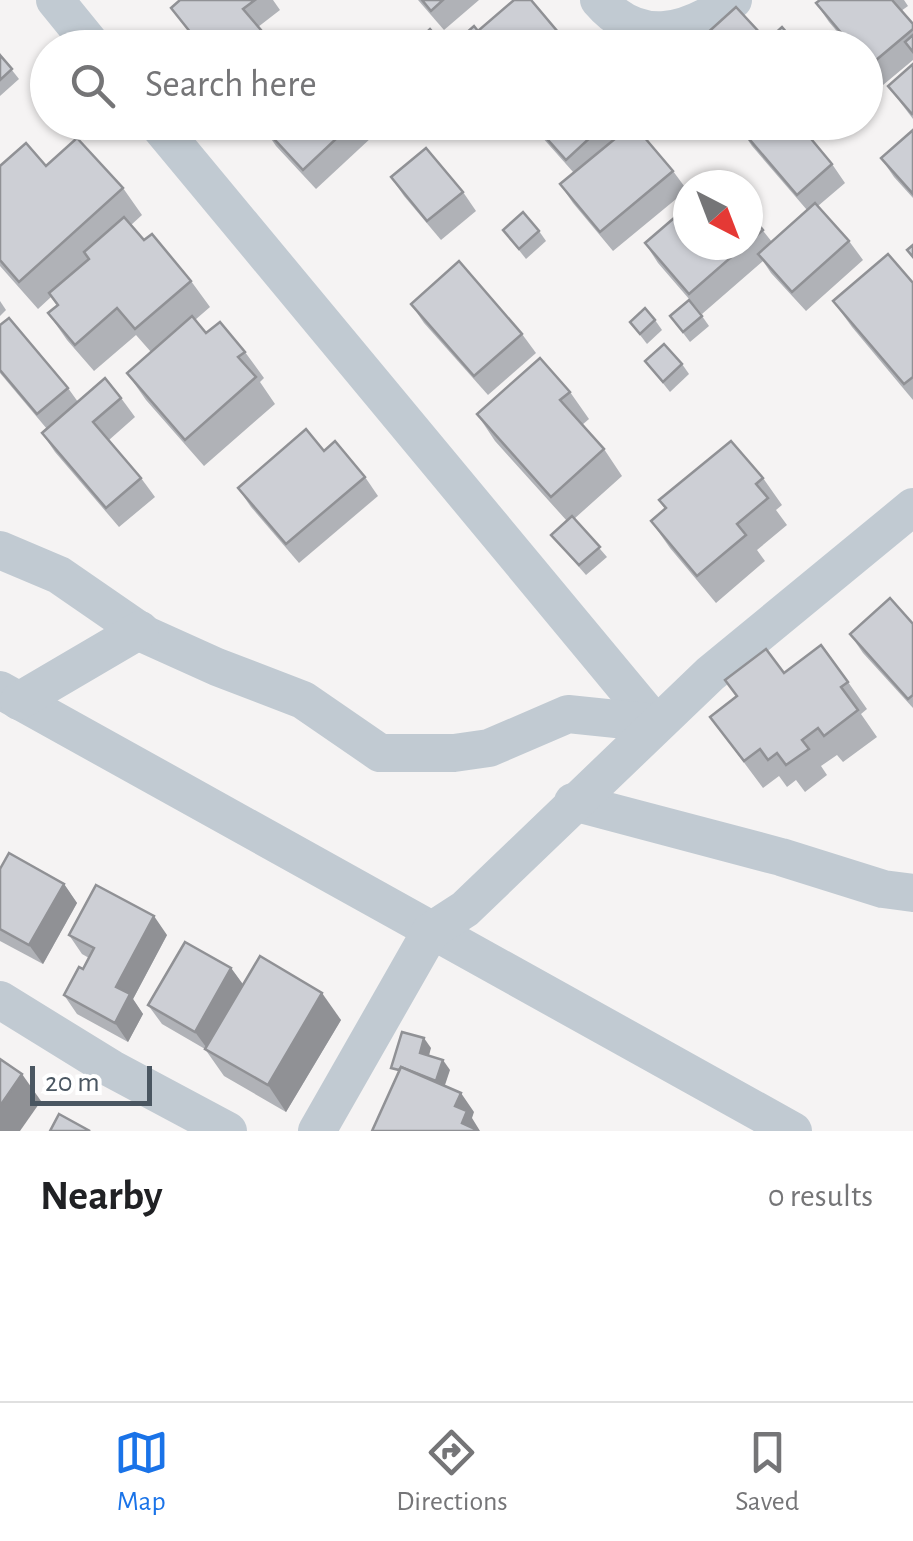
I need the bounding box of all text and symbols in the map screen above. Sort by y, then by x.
search box [30,30,883,140]
icon: search [65,58,120,113]
text: Search here [145,66,317,104]
north arrow [673,170,763,260]
scale bar [30,1061,152,1106]
text: 20 m [45,1069,100,1097]
text: Nearby [40,1175,163,1217]
text: 0 results [768,1180,873,1212]
tab: Map [114,1425,169,1519]
tab: Directions [396,1425,508,1519]
tab: Saved [735,1425,799,1519]

